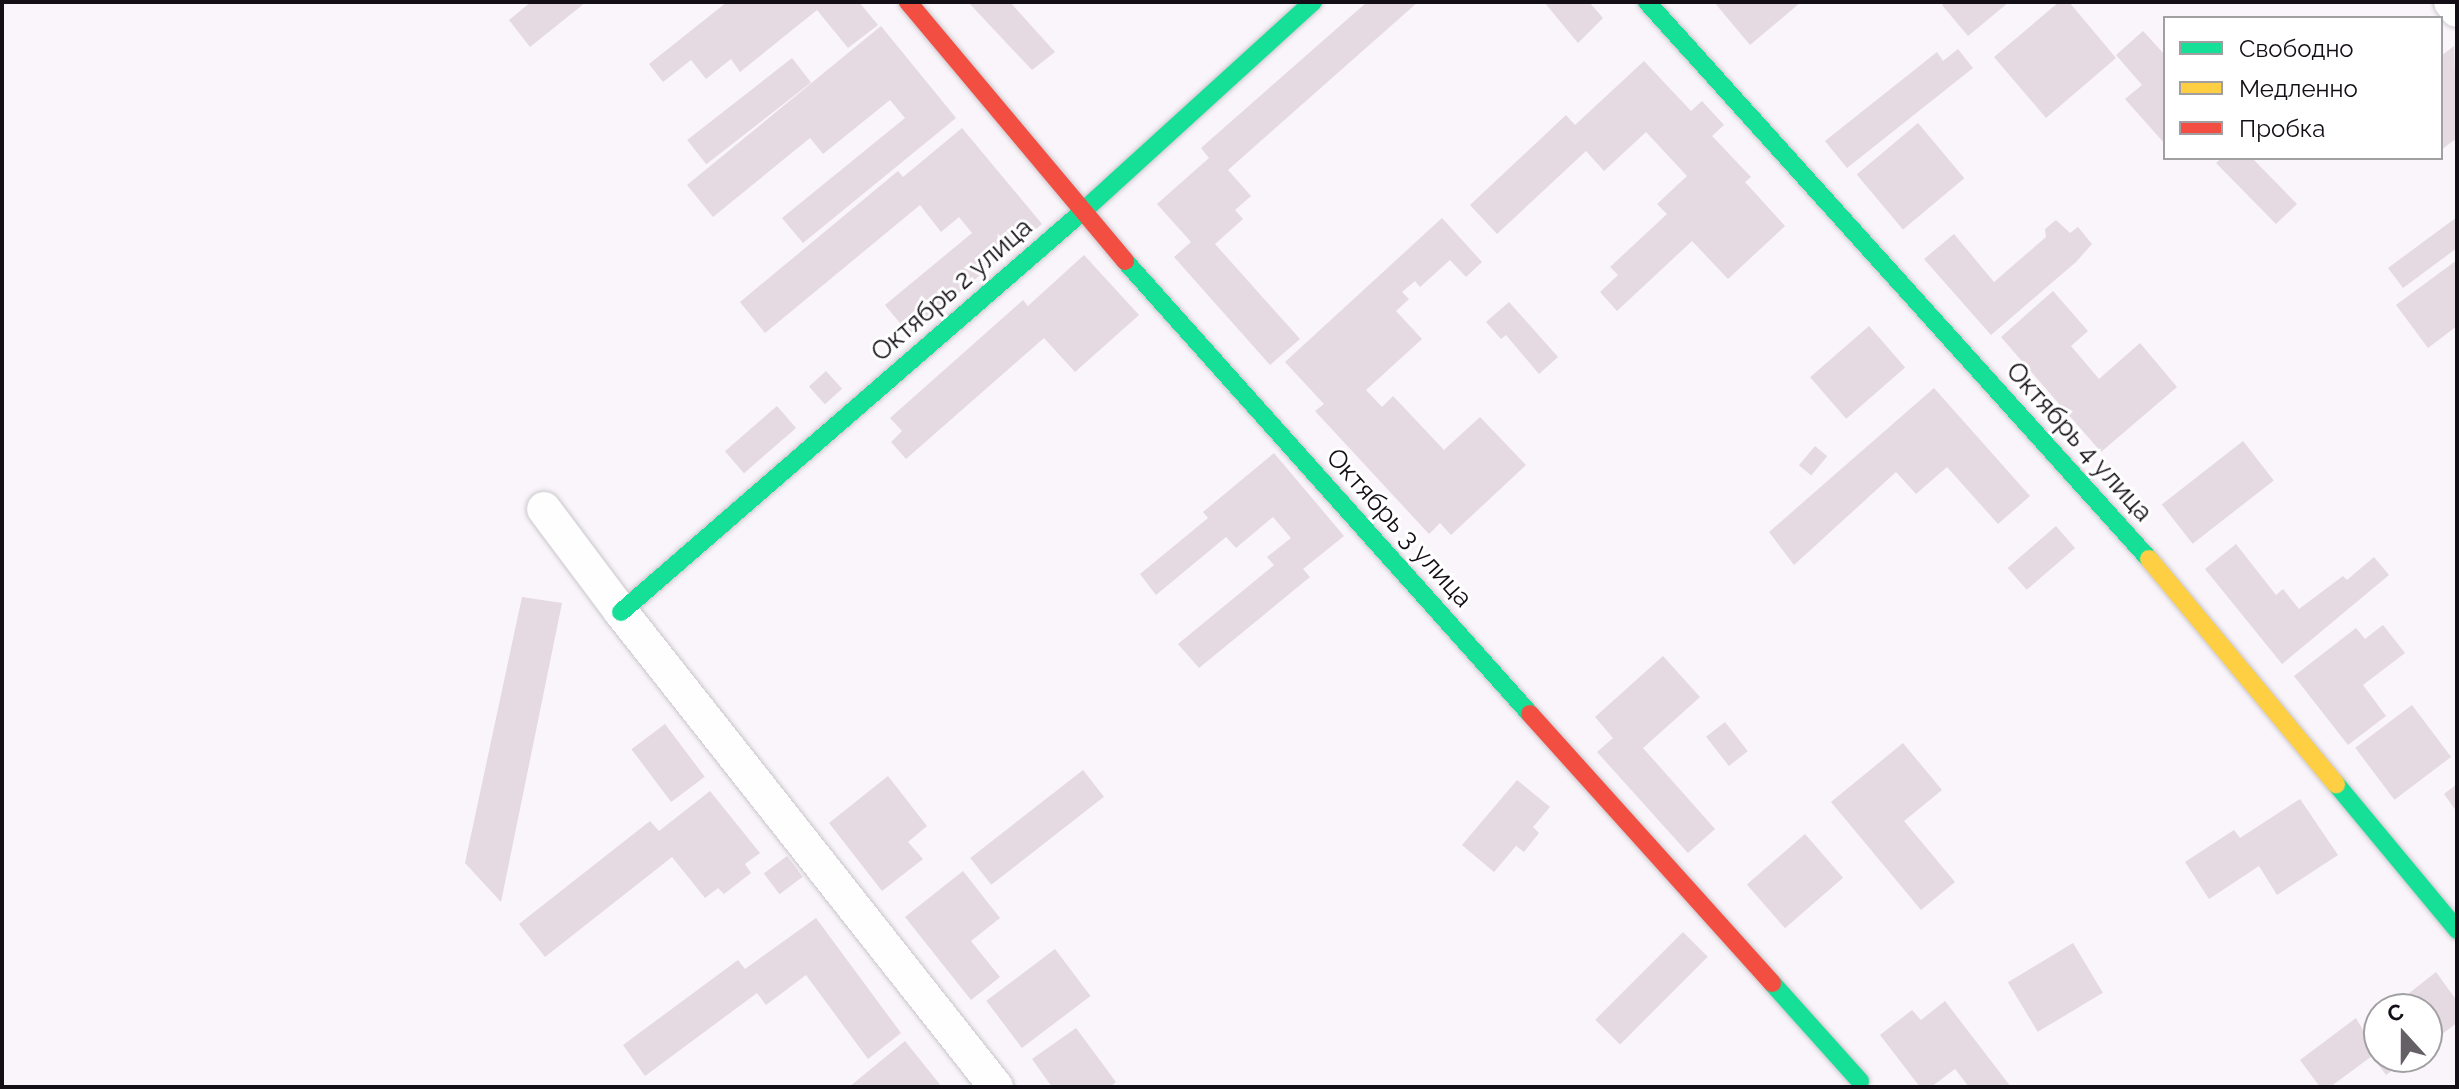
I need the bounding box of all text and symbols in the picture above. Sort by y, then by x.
legend [2163,16,2443,160]
text: Свободно [2239,34,2354,63]
text: Медленно [2239,74,2358,103]
text: Пробка [2239,114,2325,143]
street label: Октябрь 2 улица [865,211,1039,369]
street label: Октябрь 4 улица [1999,356,2159,528]
street label: Октябрь 3 улица [1319,442,1479,614]
north arrow [2363,993,2443,1073]
text: С [2383,998,2407,1027]

